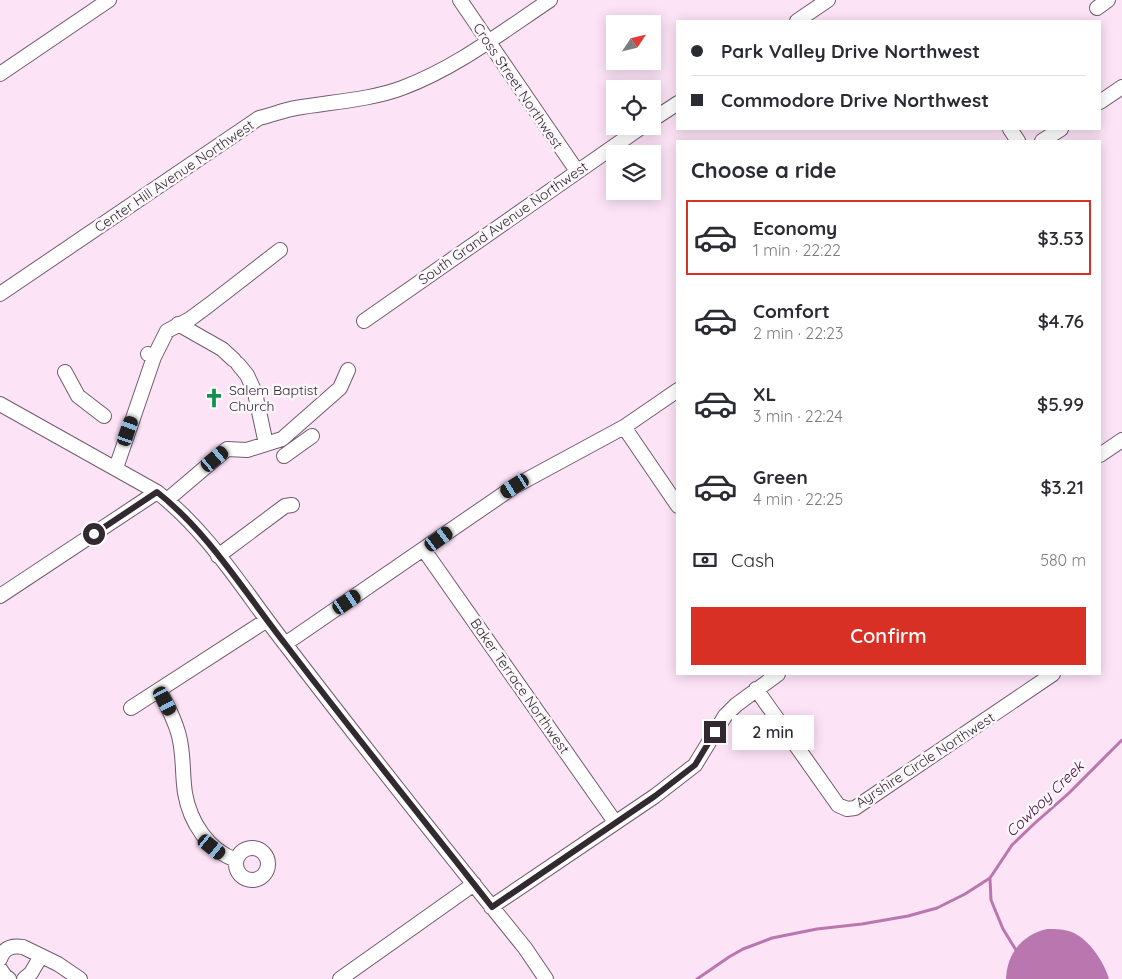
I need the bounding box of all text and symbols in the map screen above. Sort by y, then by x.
north arrow [606,15,661,70]
map controls [606,15,661,200]
street label: Cross Street Northwest [469,20,567,153]
text: Park Valley Drive Northwest [721,39,980,63]
button: locate [606,80,661,135]
text: Commodore Drive Northwest [721,88,989,112]
street label: Center Hill Avenue Northwest [91,116,257,236]
button: layers [606,145,661,200]
text: Choose a ride [691,156,836,184]
street label: South Grand Avenue Northwest [415,157,591,289]
icon: car [693,215,738,260]
text: Economy [753,216,837,240]
text: $3.53 [1038,226,1084,250]
text: 1 min · 22:22 [753,240,841,260]
icon: car [693,298,738,343]
text: Comfort [753,299,830,323]
text: $4.76 [1038,309,1084,333]
text: 2 min · 22:23 [753,323,843,343]
place label: Salem Baptist Church [229,381,318,415]
icon: car [693,381,738,426]
text: XL [753,382,776,406]
church icon: Salem Baptist Church [203,387,225,409]
text: $5.99 [1037,392,1084,416]
text: 3 min · 22:24 [753,406,843,426]
car [116,414,139,448]
car [198,444,231,474]
icon: car [693,464,738,509]
text: Green [753,465,808,489]
car [498,472,531,500]
text: $3.21 [1040,475,1084,499]
text: 4 min · 22:25 [753,489,843,509]
route start [83,523,105,545]
car [422,524,455,554]
icon: cash [691,546,719,574]
text: Cash [731,548,775,572]
text: 580 m [1040,550,1086,570]
car [330,587,363,617]
button: Confirm [691,607,1086,665]
street label: Baker Terrace Northwest [466,615,574,757]
car [151,684,178,718]
street label: Ayrshire Circle Northwest [852,708,998,812]
callout: 2 min [732,714,815,750]
route end [704,721,726,743]
text: 2 min [752,722,794,742]
water label: Cowboy Creek [1002,755,1089,841]
car [195,832,228,862]

